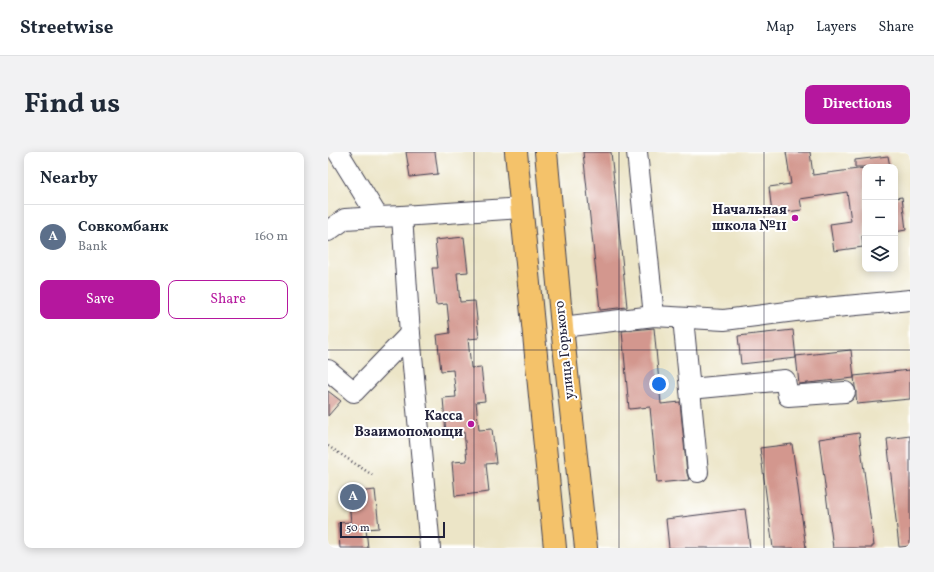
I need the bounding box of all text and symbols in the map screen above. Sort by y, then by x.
text: Streetwise [20,15,113,41]
text: Map [766,18,794,37]
text: Layers [816,18,856,37]
text: Share [878,18,914,37]
text: Find us [24,85,120,124]
button: Directions [805,85,910,124]
map controls [862,164,898,272]
button: + [862,164,898,200]
text: Nearby [40,167,98,190]
button: − [862,200,898,236]
place label: Начальная школа №11 [712,201,787,236]
marker: Начальная школа №11 [790,213,800,223]
text: Совкомбанк [78,217,169,238]
text: A [48,228,58,246]
text: 160 m [254,228,288,246]
button: layers [862,236,898,272]
text: Bank [78,238,107,256]
button: Save [40,280,160,319]
button: Share [168,280,288,319]
street label: улица Горького [550,300,580,400]
your location [649,374,669,394]
place label: Касса Взаимопомощи [354,407,463,442]
marker: Касса Взаимопомощи [466,419,476,429]
pin: A [340,482,366,512]
scale bar [340,520,445,539]
text: 50 m [346,521,370,536]

